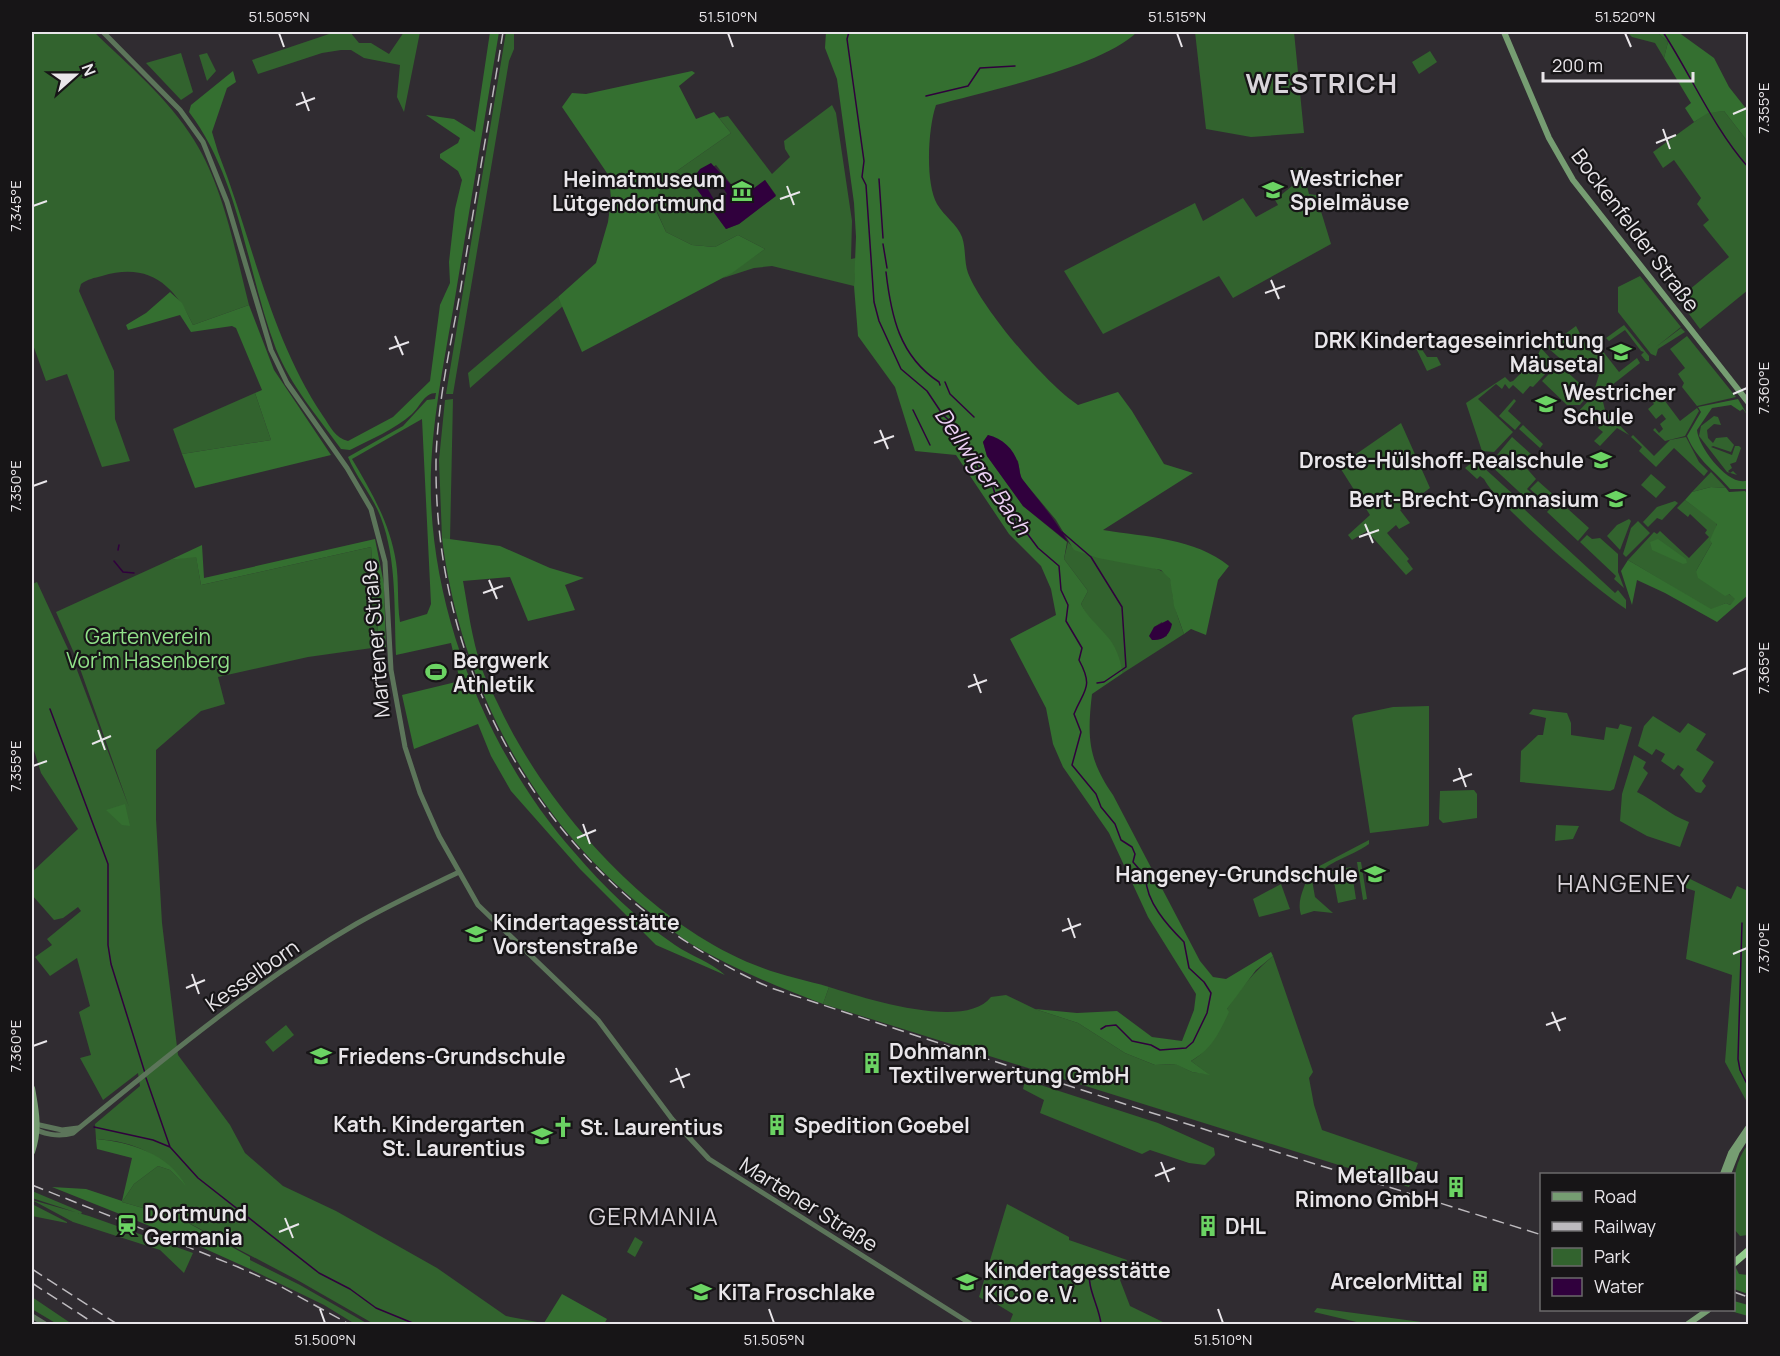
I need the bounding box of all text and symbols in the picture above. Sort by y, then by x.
text: 51.505°N [248,6,310,27]
text: 51.510°N [699,6,757,27]
text: 51.515°N [1148,6,1206,27]
text: 51.520°N [1595,6,1655,27]
north arrow [45,45,105,105]
scale bar [1543,45,1693,83]
text: 200 m [1552,53,1603,77]
text: N [77,60,101,79]
district label: WESTRICH [1246,64,1398,101]
text: 7.355°E [1753,82,1774,134]
street label: Bockenfelder Straße [1565,143,1707,317]
place label: Westricher Spielmäuse [1290,164,1409,216]
place label: Heimatmuseum Lütgendortmund [552,165,725,217]
school or university icon: Westricher Spielmäuse [1261,178,1285,202]
museum icon: Heimatmuseum Lütgendortmund [730,179,754,203]
text: 7.345°E [5,180,26,232]
place label: DRK Kindertageseinrichtung Mäusetal [1314,326,1604,378]
school or university icon: DRK Kindertageseinrichtung Mäusetal [1609,340,1633,364]
text: 7.360°E [1753,362,1774,414]
place label: Westricher Schule [1563,378,1676,430]
school or university icon: Westricher Schule [1534,392,1558,416]
water label: Dellwiger Bach [928,401,1039,541]
place label: Droste-Hülshoff-Realschule [1299,446,1584,474]
school or university icon: Droste-Hülshoff-Realschule [1589,448,1613,472]
text: 7.350°E [5,460,26,512]
place label: Bert-Brecht-Gymnasium [1349,485,1599,513]
school or university icon: Bert-Brecht-Gymnasium [1604,487,1628,511]
street label: Martener Straße [354,559,396,719]
park label: Gartenverein Vor'm Hasenberg [66,622,230,674]
text: 7.365°E [1753,642,1774,694]
place label: Bergwerk Athletik [453,646,549,698]
sports icon: Bergwerk Athletik [424,660,448,684]
text: 7.355°E [5,740,26,792]
place label: Hangeney-Grundschule [1115,860,1358,888]
school or university icon: Hangeney-Grundschule [1363,862,1387,886]
district label: HANGENEY [1557,866,1691,899]
place label: Kindertagesstätte Vorstenstraße [493,908,680,960]
school or university icon: Kindertagesstätte Vorstenstraße [464,922,488,946]
text: 7.370°E [1753,923,1774,973]
street label: Kesselborn [200,933,304,1017]
text: 7.360°E [5,1020,26,1072]
place label: Dohmann Textilverwertung GmbH [889,1037,1129,1089]
place label: Friedens-Grundschule [338,1042,566,1070]
school or university icon: Friedens-Grundschule [309,1044,333,1068]
building icon: Dohmann Textilverwertung GmbH [860,1051,884,1075]
place label: Kath. Kindergarten St. Laurentius [333,1110,525,1162]
place label: Spedition Goebel [794,1111,970,1139]
place label: St. Laurentius [580,1113,723,1141]
building icon: Spedition Goebel [765,1113,789,1137]
church icon: St. Laurentius [551,1115,575,1139]
school or university icon: Kath. Kindergarten St. Laurentius [530,1124,554,1148]
street label: Martener Straße [734,1150,884,1258]
place label: Metallbau Rimono GmbH [1295,1161,1439,1213]
legend [1540,1173,1735,1311]
building icon: Metallbau Rimono GmbH [1444,1175,1468,1199]
text: Road [1594,1184,1637,1208]
place label: Dortmund Germania [144,1199,247,1251]
district label: GERMANIA [589,1199,719,1232]
place label: DHL [1225,1212,1266,1240]
station icon: Dortmund Germania [115,1213,139,1237]
building icon: DHL [1196,1214,1220,1238]
text: Railway [1594,1214,1656,1238]
text: Park [1594,1244,1631,1268]
place label: Kindertagesstätte KiCo e. V. [984,1256,1171,1308]
place label: ArcelorMittal [1330,1267,1463,1295]
building icon: ArcelorMittal [1468,1269,1492,1293]
school or university icon: Kindertagesstätte KiCo e. V. [955,1270,979,1294]
text: Water [1594,1274,1644,1298]
place label: KiTa Froschlake [718,1278,875,1306]
school or university icon: KiTa Froschlake [689,1280,713,1304]
text: 51.500°N [294,1329,356,1350]
text: 51.505°N [743,1329,805,1350]
text: 51.510°N [1194,1329,1252,1350]

